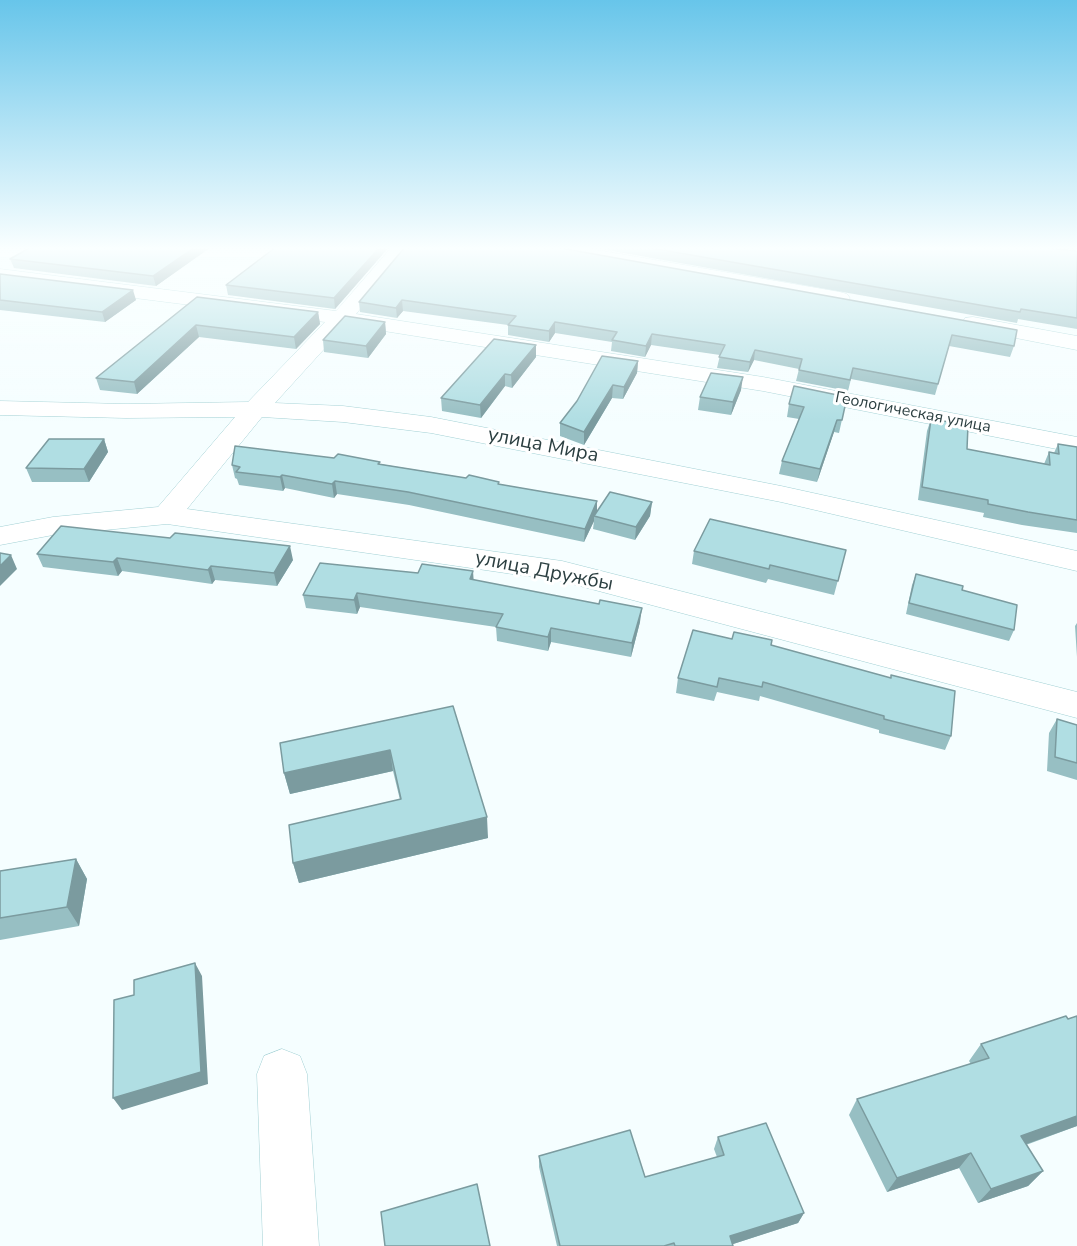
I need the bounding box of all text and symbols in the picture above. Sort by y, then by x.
street label: Геологическая улица [833,388,993,438]
street label: улица Мира [486,424,600,468]
street label: улица Дружбы [473,547,615,597]

